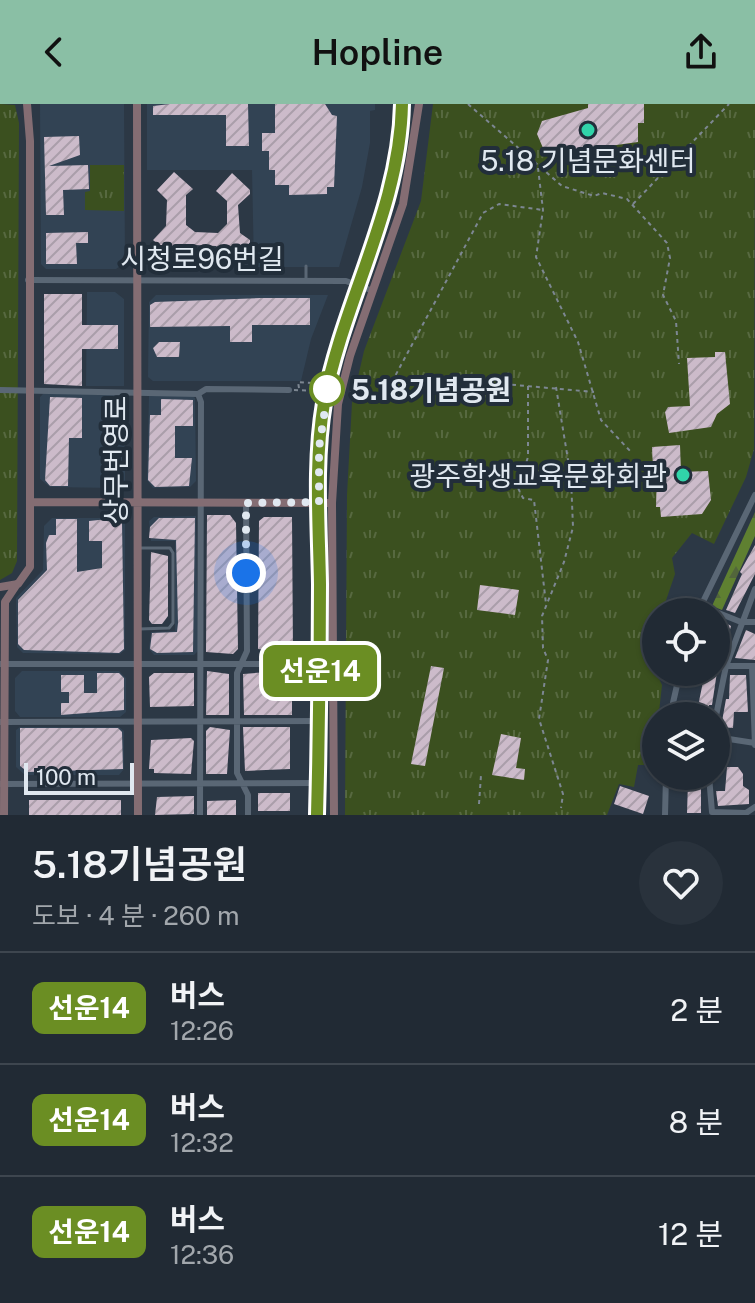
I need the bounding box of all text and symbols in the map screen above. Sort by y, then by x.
icon: back [32,30,76,74]
icon: share [679,30,723,74]
text: Hopline [312,31,443,73]
marker: 5.18 기념문화센터 [579,121,597,139]
place label: 5.18 기념문화센터 [480,144,696,177]
street label: 시청로96번길 [120,242,284,275]
marker: 5.18기념공원 [310,372,344,406]
place label: 5.18기념공원 [351,373,511,406]
street label: 상무번영로 [99,396,132,524]
place label: 광주학생교육문화회관 [409,459,667,492]
marker: 광주학생교육문화회관 [674,466,692,484]
your location [226,553,266,593]
map controls [642,598,730,790]
button: locate [642,598,730,686]
line badge: 선운14 [264,645,376,697]
text: 선운14 [279,654,361,687]
button: layers [642,702,730,790]
scale bar [24,759,134,795]
text: 100 m [36,764,96,790]
button: heart [639,841,723,925]
text: 5.18기념공원 [32,842,247,887]
text: 도보 · 4 분 · 260 m [32,900,240,931]
text: 버스 [170,977,225,1013]
text: 선운14 [48,991,130,1024]
text: 2 분 [670,992,723,1028]
text: 12:26 [170,1015,234,1046]
text: 버스 [170,1089,225,1125]
text: 선운14 [48,1103,130,1136]
text: 8 분 [669,1104,723,1140]
text: 12:32 [170,1127,234,1158]
text: 버스 [170,1201,225,1237]
text: 선운14 [48,1215,130,1248]
text: 12 분 [658,1216,723,1252]
text: 12:36 [170,1239,234,1270]

